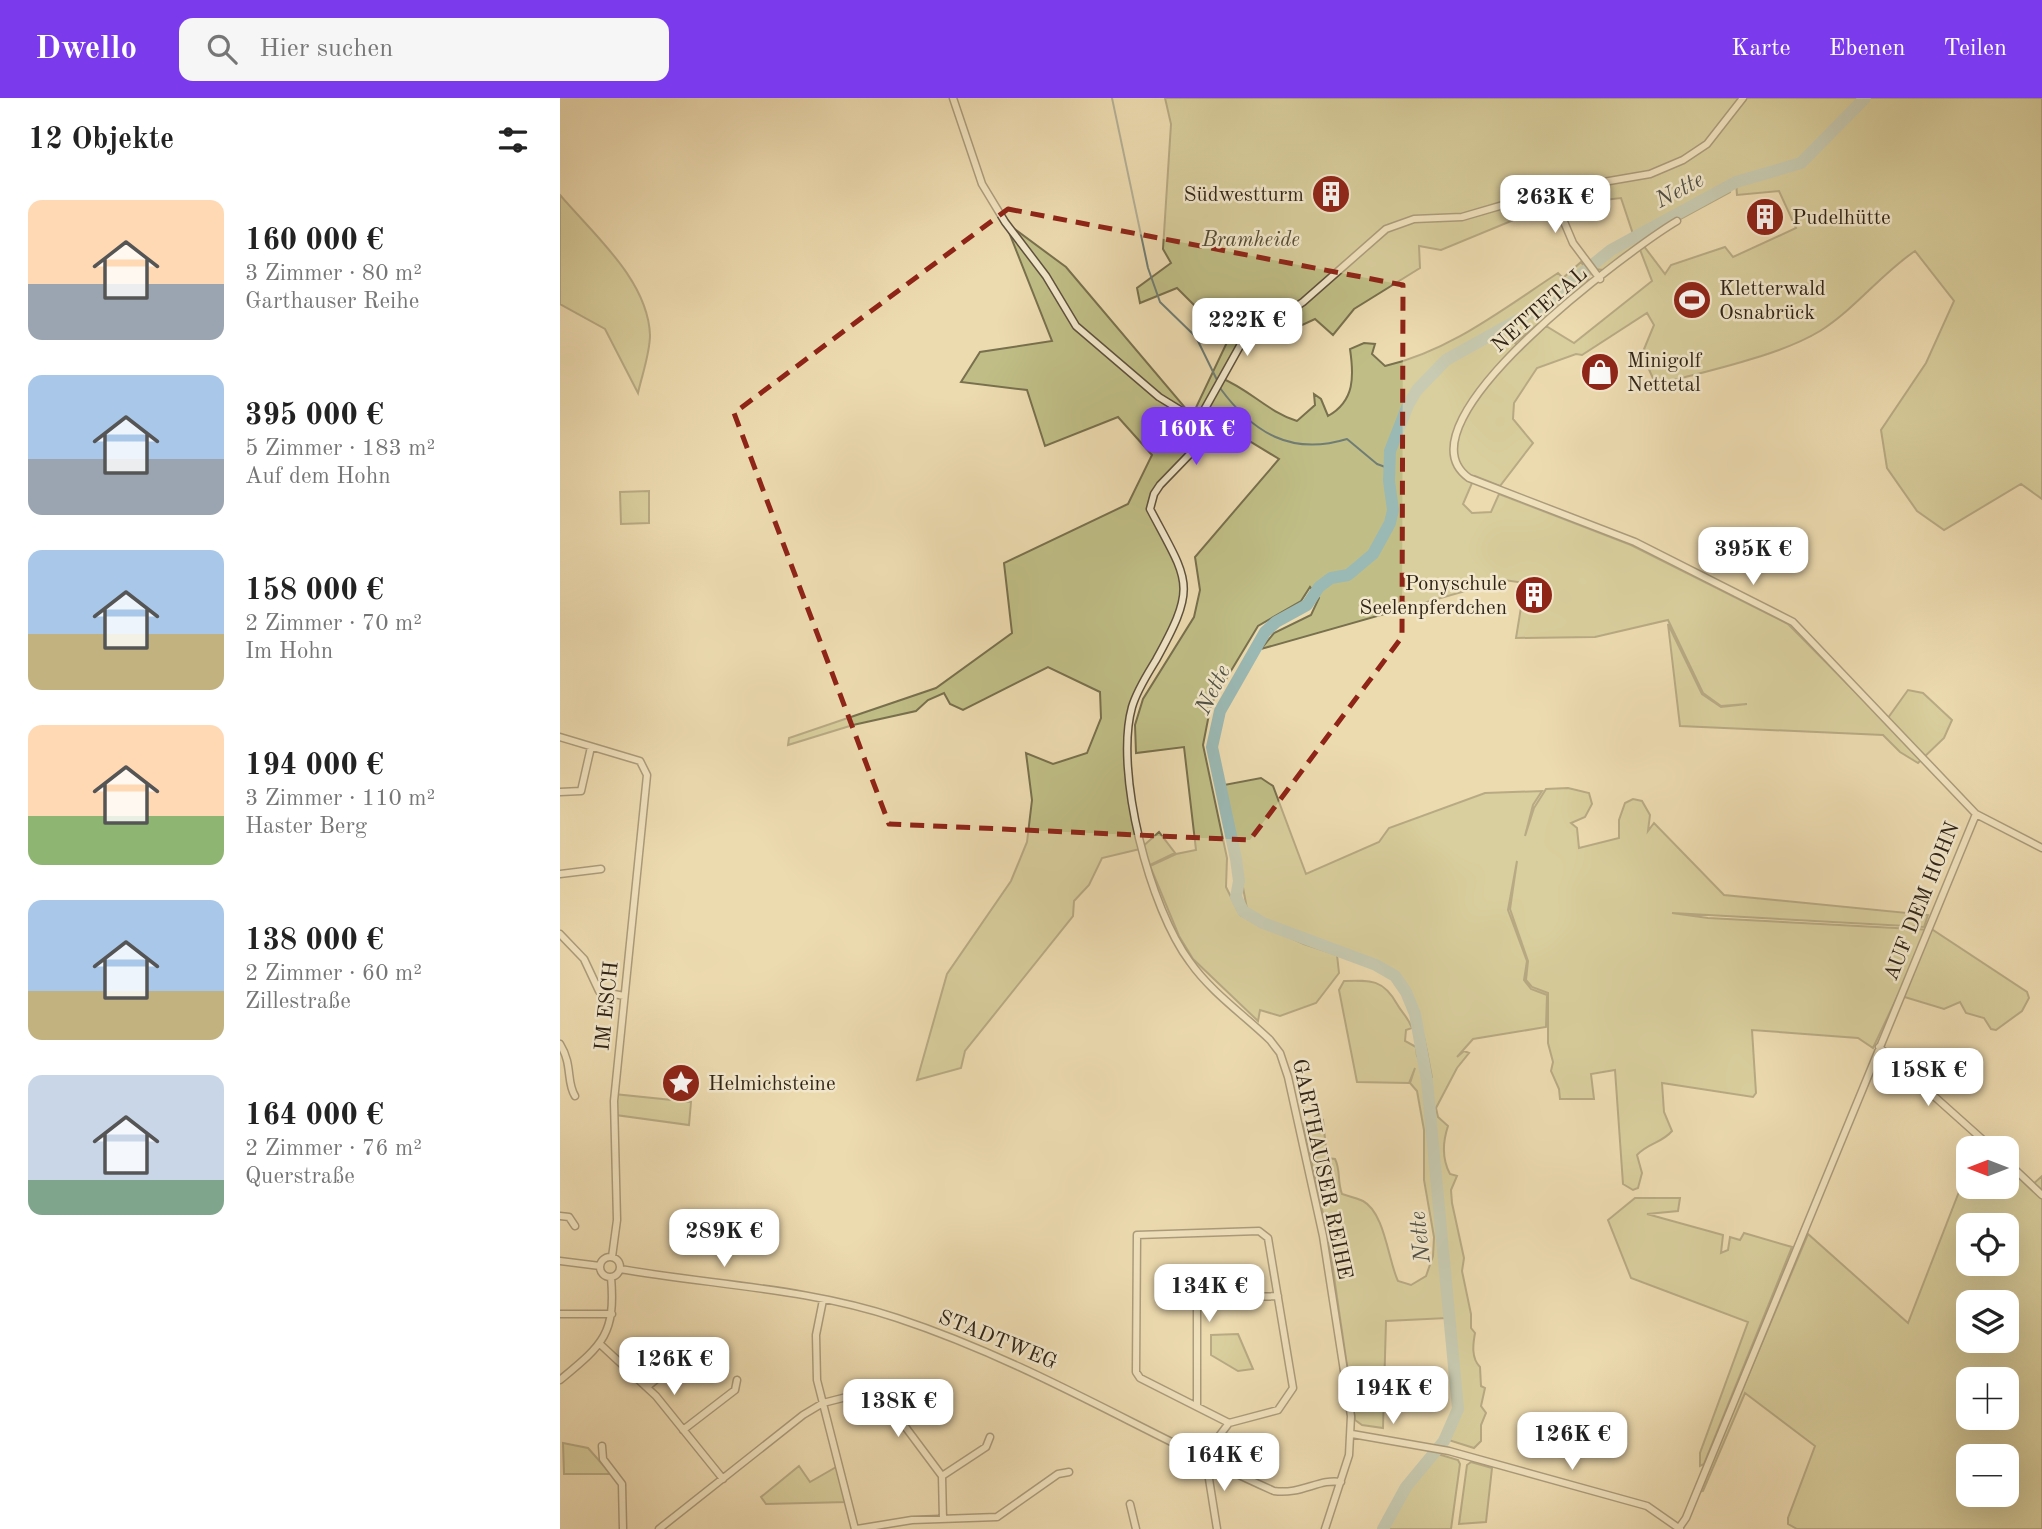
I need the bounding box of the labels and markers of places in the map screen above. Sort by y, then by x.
building icon: Südwestturm [1310,173,1352,215]
pin: 263K € [1498,176,1612,235]
place label: Südwestturm [1184,185,1304,206]
building icon: Pudelhütte [1744,196,1786,238]
place label: Pudelhütte [1792,208,1891,229]
sports icon: Kletterwald Osnabrück [1671,279,1713,321]
place label: Kletterwald Osnabrück [1719,279,1826,324]
pin: 222K € [1190,299,1304,358]
shop icon: Minigolf Nettetal [1579,351,1621,393]
place label: Minigolf Nettetal [1627,351,1703,396]
pin: 160K € [1139,408,1253,467]
pin: 395K € [1696,528,1810,587]
place label: Ponyschule Seelenpferdchen [1359,574,1507,619]
building icon: Ponyschule Seelenpferdchen [1513,574,1555,616]
pin: 158K € [1871,1048,1985,1108]
place icon: Helmichsteine [660,1062,702,1104]
place label: Helmichsteine [708,1074,836,1095]
pin: 289K € [667,1210,781,1269]
pin: 134K € [1152,1264,1266,1324]
pin: 126K € [617,1338,731,1397]
pin: 194K € [1336,1366,1450,1426]
pin: 138K € [841,1380,955,1439]
pin: 126K € [1515,1412,1629,1472]
pin: 164K € [1167,1434,1281,1493]

